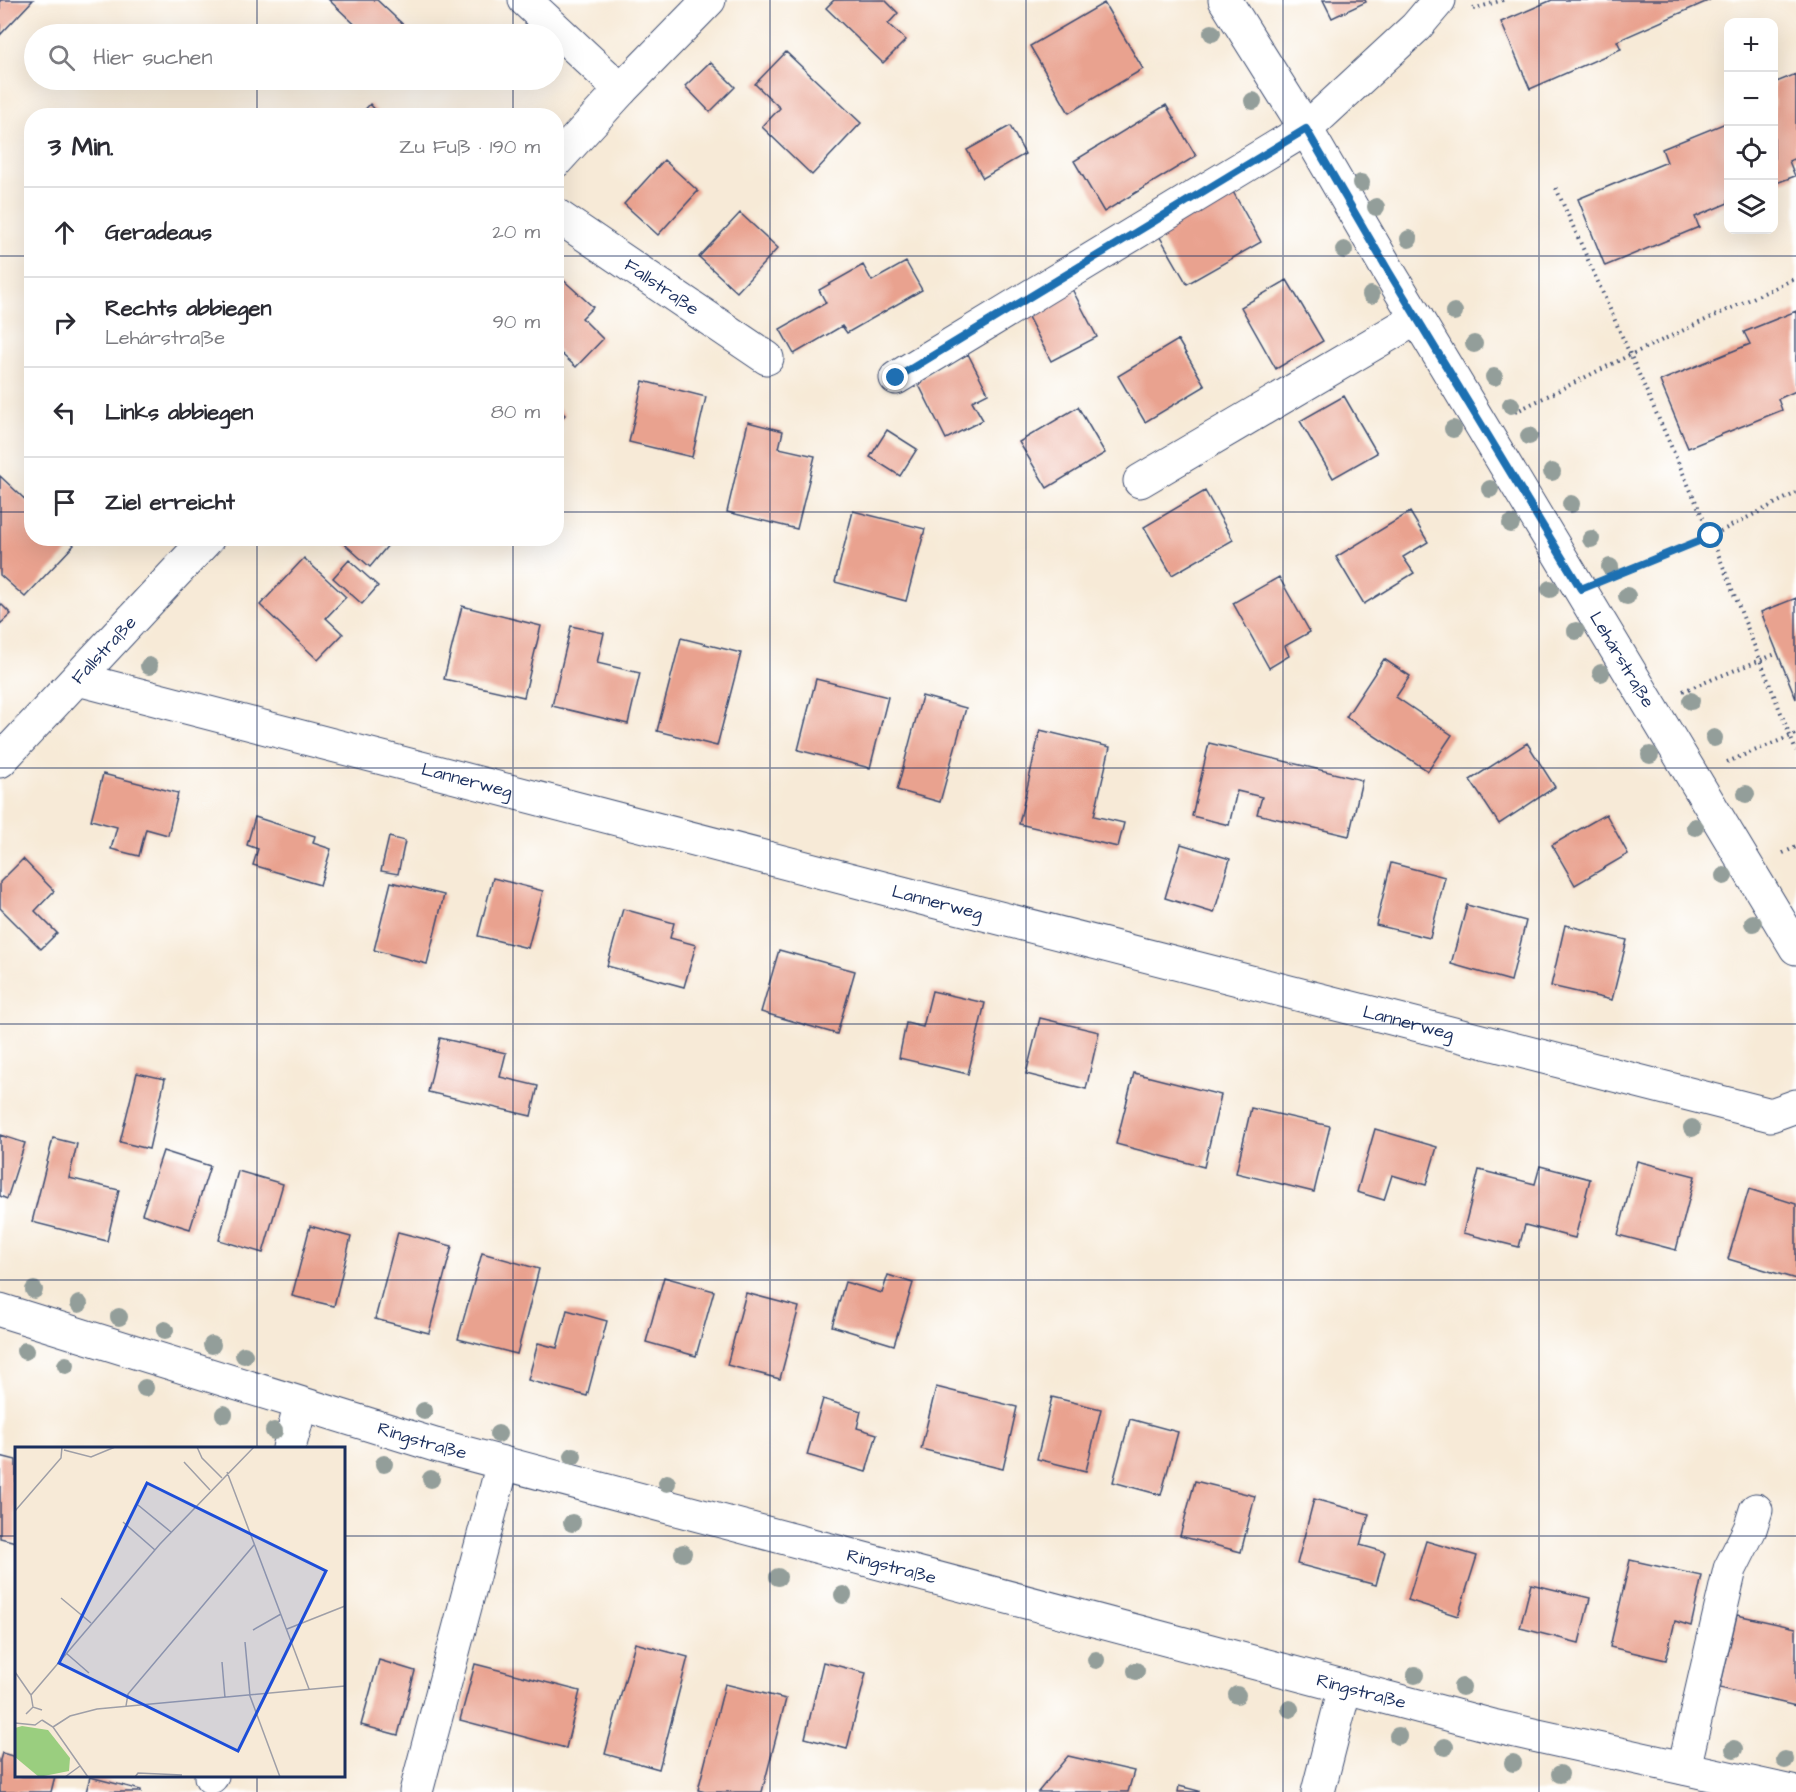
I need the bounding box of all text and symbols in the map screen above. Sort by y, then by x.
map controls [1724,18,1778,234]
button: + [1724,18,1778,72]
search box [24,24,564,90]
icon: search [45,41,78,74]
text: Hier suchen [93,42,212,73]
button: − [1724,72,1778,126]
button: locate [1724,126,1778,180]
text: 3 Min. [48,129,114,165]
text: Zu Fuß · 190 m [399,133,540,161]
button: layers [1724,180,1778,234]
icon: ahead [48,216,81,249]
text: Geradeaus [105,217,212,248]
text: 20 m [492,218,540,246]
street label: Fallstraße [619,253,704,322]
text: Rechts abbiegen [105,293,272,324]
icon: right [48,306,81,339]
text: 90 m [492,308,540,336]
text: Lehárstraße [105,324,225,352]
route end [882,364,908,390]
icon: left [48,396,81,429]
text: Links abbiegen [105,397,253,428]
text: 80 m [491,398,540,426]
icon: arrive [48,486,81,519]
text: Ziel erreicht [105,487,235,518]
route start [1697,522,1723,548]
street label: Lehárstraße [1583,607,1661,713]
street label: Fallstraße [66,610,142,690]
street label: Lannerweg [419,757,515,805]
street label: Lannerweg [889,879,985,927]
street label: Lannerweg [1360,999,1456,1047]
street label: Ringstraße [374,1416,470,1466]
inset map [15,1447,345,1777]
street label: Ringstraße [844,1543,939,1591]
street label: Ringstraße [1314,1668,1409,1715]

